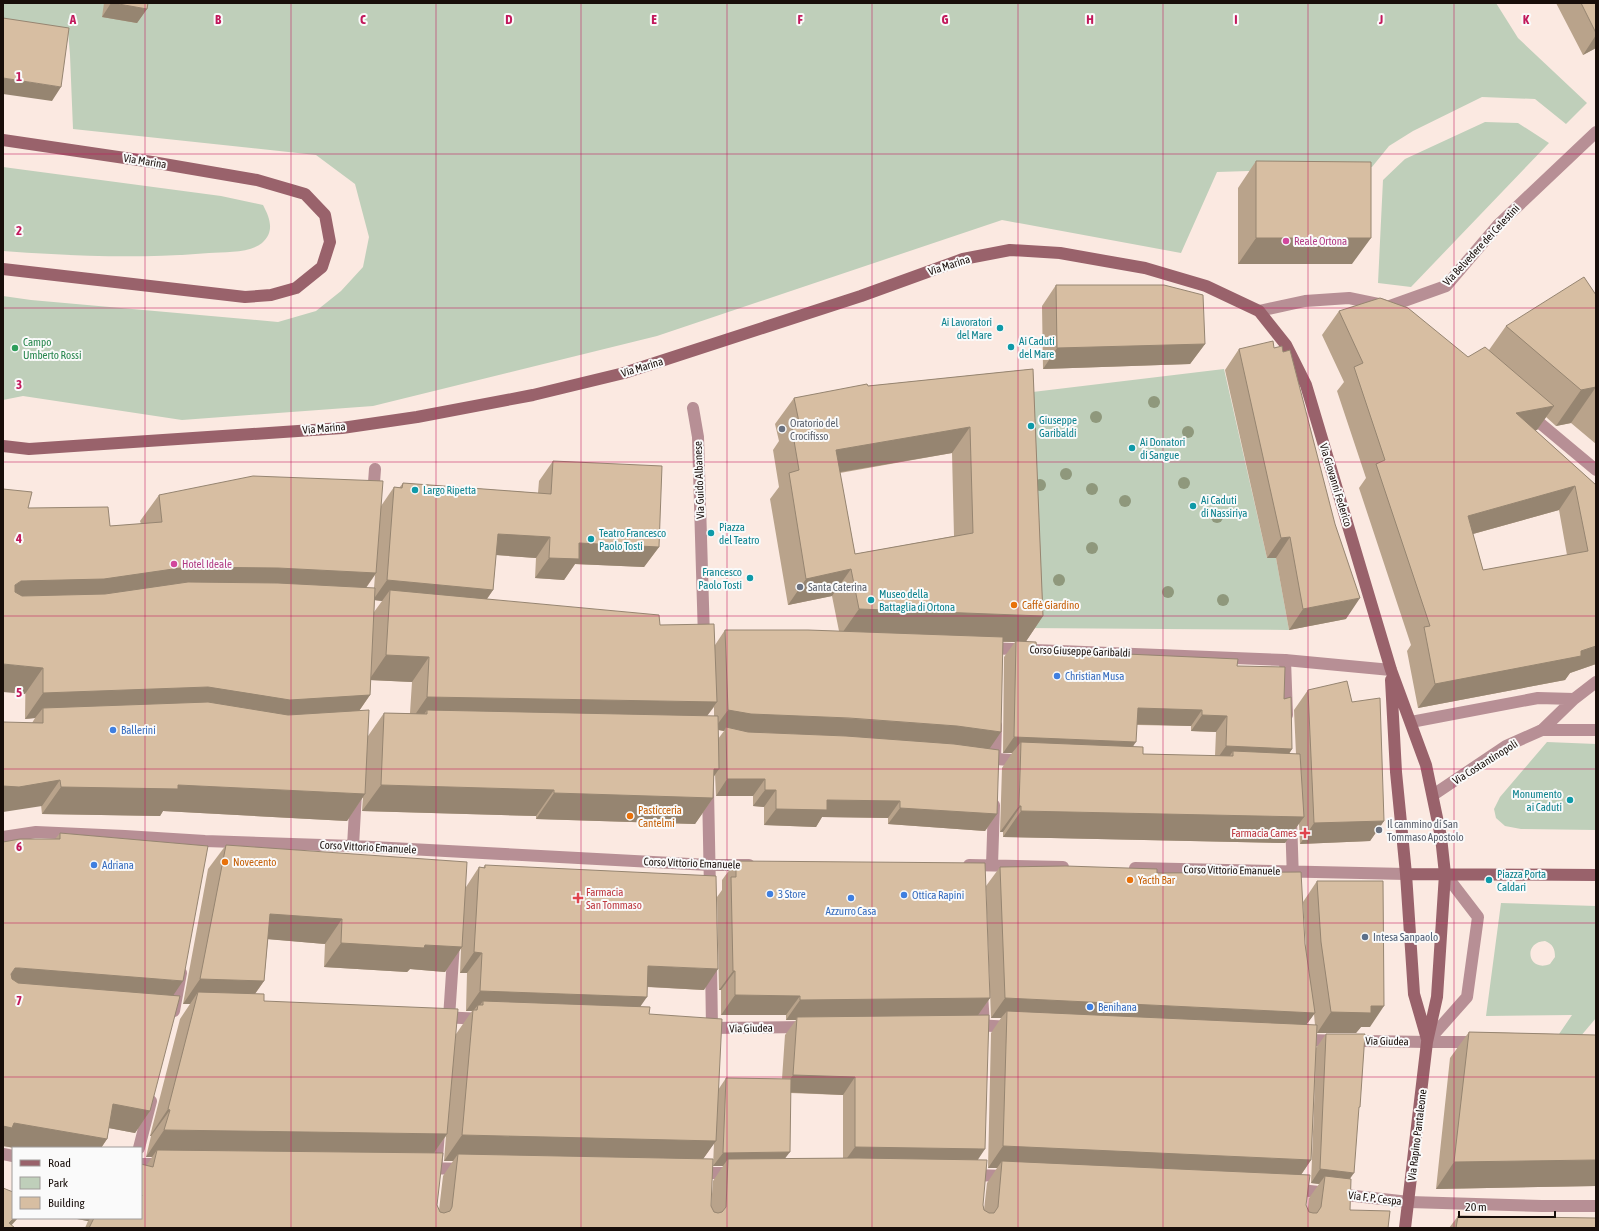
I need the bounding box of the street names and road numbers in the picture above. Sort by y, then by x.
street label: Via Marina [123,152,167,170]
street label: Via Belvedere dei Celestini [1440,202,1522,288]
street label: Via Marina [927,253,971,277]
street label: Via Marina [620,355,664,379]
street label: Via Marina [302,420,346,436]
street label: Via Guido Albanese [692,441,706,519]
street label: Via Giovanni Federico [1318,442,1354,528]
street label: Corso Giuseppe Garibaldi [1029,643,1131,659]
street label: Via Costantinopoli [1450,737,1520,787]
street label: Corso Vittorio Emanuele [319,838,417,856]
street label: Corso Vittorio Emanuele [643,855,741,871]
street label: Corso Vittorio Emanuele [1183,863,1281,877]
street label: Via Giudea [729,1022,773,1034]
street label: Via Giudea [1365,1035,1409,1047]
street label: Via Rapino Pantaleone [1405,1089,1429,1181]
street label: Via F. P. Cespa [1348,1189,1402,1207]

